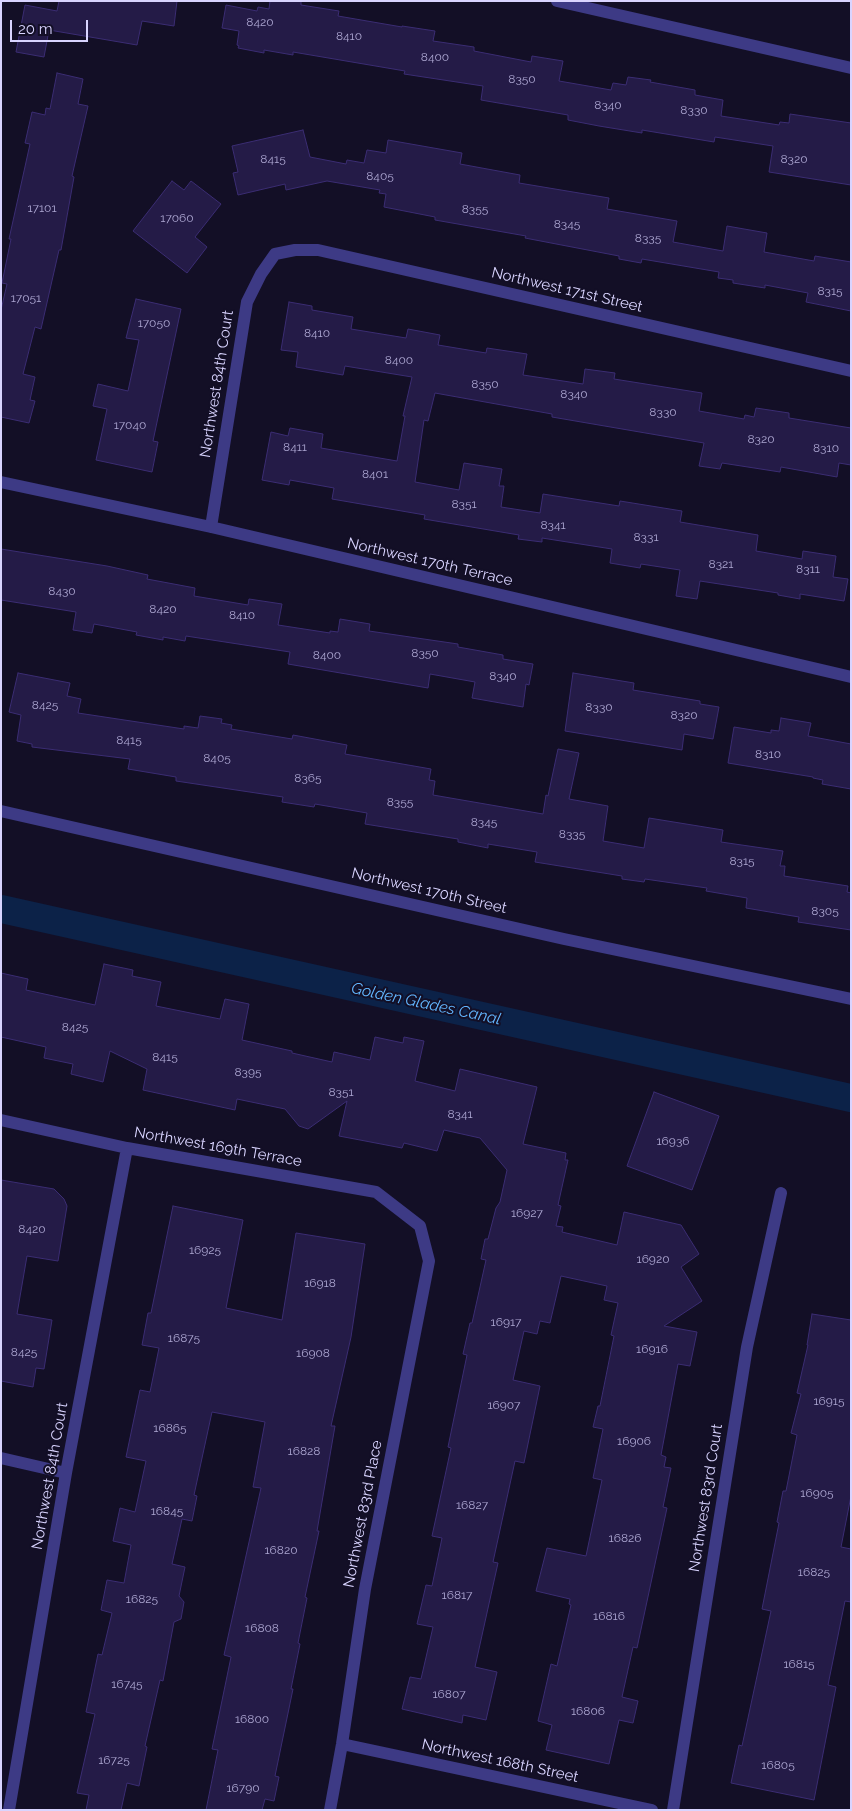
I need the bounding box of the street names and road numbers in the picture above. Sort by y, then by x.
street label: Northwest 171st Street [490,264,644,316]
street label: Northwest 84th Court [196,309,238,459]
street label: Northwest 170th Terrace [346,534,514,590]
street label: Northwest 170th Street [350,864,508,918]
street label: Northwest 169th Terrace [133,1123,303,1171]
street label: Northwest 84th Court [28,1401,72,1551]
street label: Northwest 83rd Court [685,1423,727,1573]
street label: Northwest 83rd Place [340,1439,386,1589]
street label: Northwest 168th Street [420,1736,580,1786]

